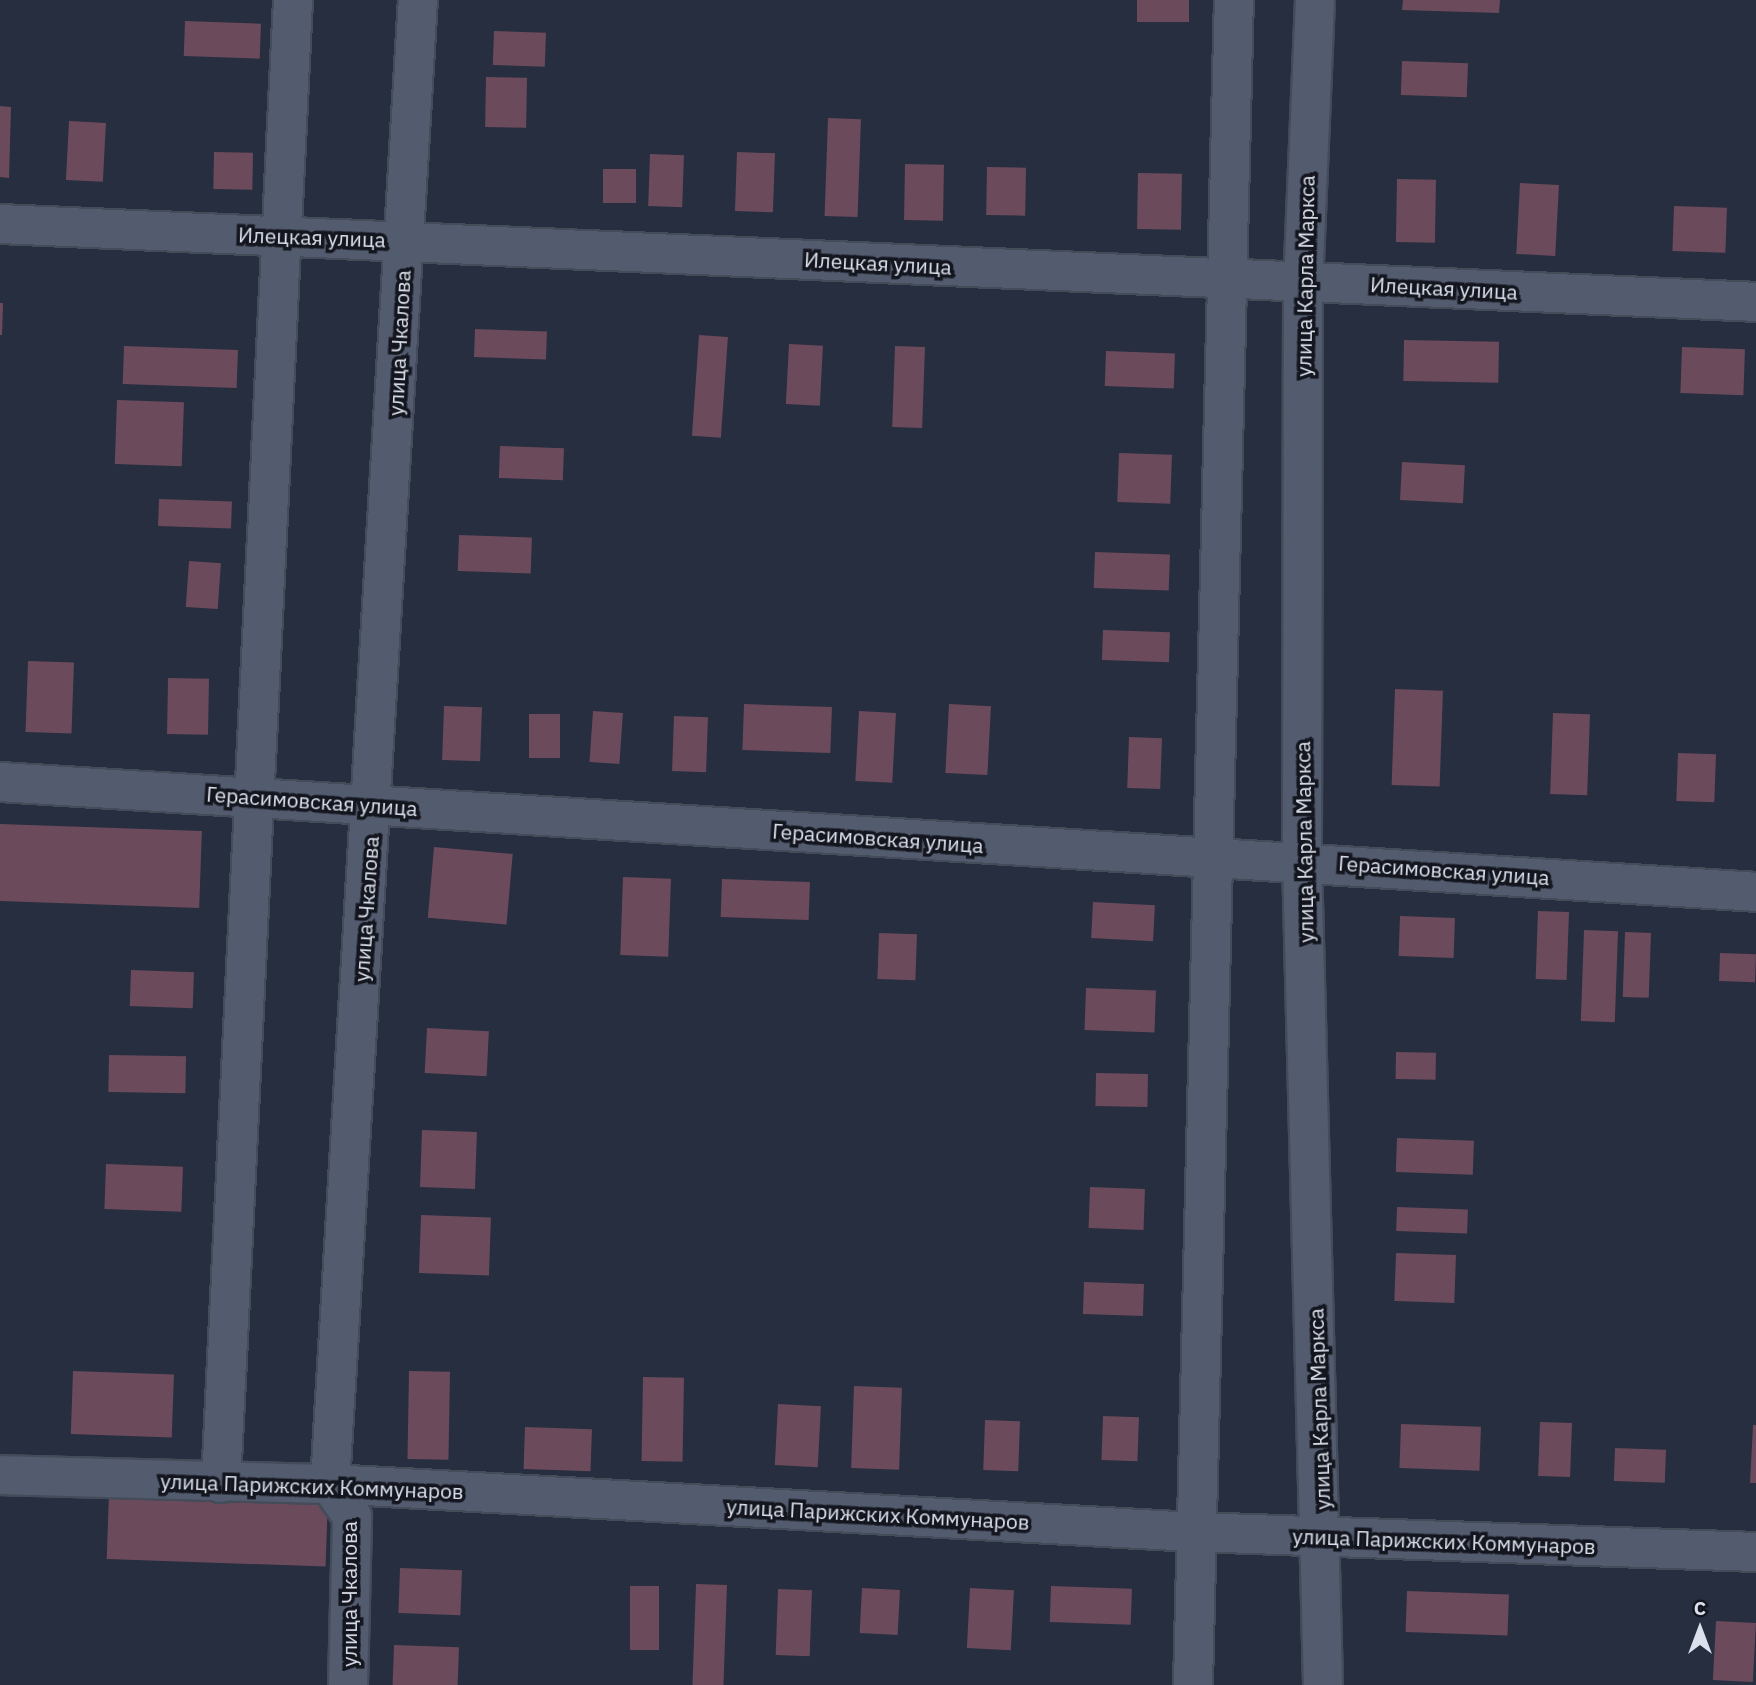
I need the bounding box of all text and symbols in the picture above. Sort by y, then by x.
street label: улица Карла Маркса [1291,175,1319,377]
street label: Илецкая улица [238,222,386,252]
street label: Илецкая улица [804,247,952,279]
street label: улица Чкалова [383,269,415,417]
street label: Илецкая улица [1370,272,1518,304]
street label: улица Карла Маркса [1290,741,1318,943]
street label: Герасимовская улица [205,781,419,821]
street label: Герасимовская улица [771,818,985,858]
street label: улица Чкалова [348,835,384,983]
street label: Герасимовская улица [1337,850,1551,890]
street label: улица Карла Маркса [1303,1308,1335,1510]
street label: улица Парижских Коммунаров [160,1468,464,1504]
street label: улица Парижских Коммунаров [726,1493,1030,1535]
street label: улица Чкалова [336,1521,362,1667]
street label: улица Парижских Коммунаров [1292,1523,1596,1559]
north arrow [1665,1594,1735,1664]
text: С [1694,1596,1706,1620]

